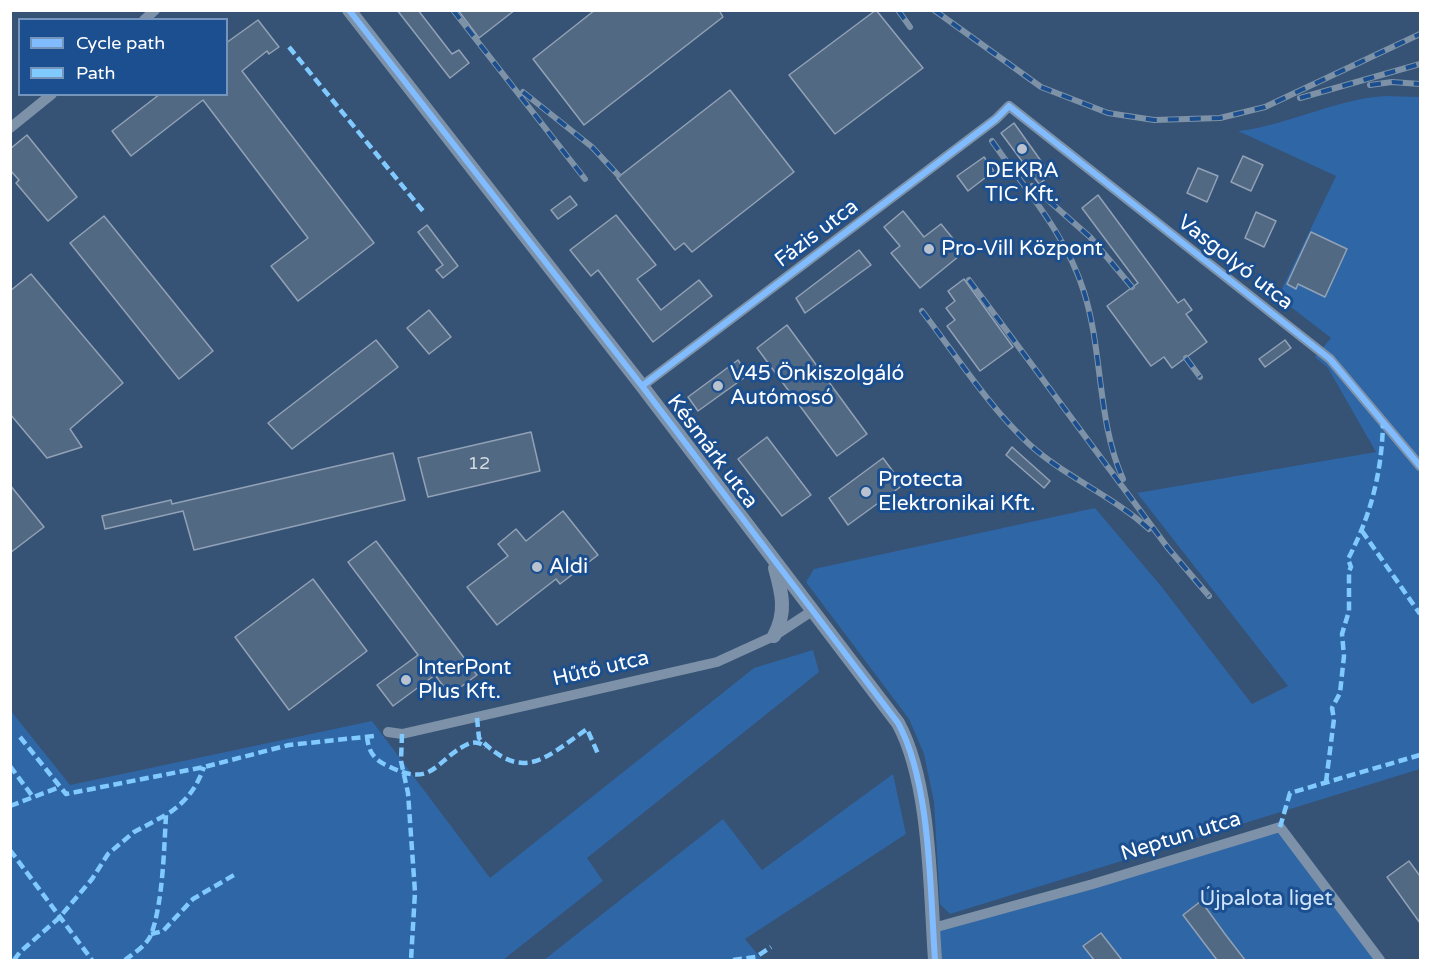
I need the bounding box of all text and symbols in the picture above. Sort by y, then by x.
legend [18,18,228,96]
text: Cycle path [76,32,165,54]
text: Path [76,62,115,84]
marker: DEKRA TIC Kft. [1015,142,1029,156]
place label: DEKRA TIC Kft. [985,158,1059,208]
street label: Fázis utca [770,194,864,274]
street label: Vasgolyó utca [1172,210,1298,316]
place label: Pro-Vill Központ [941,236,1103,262]
marker: Pro-Vill Központ [922,242,936,256]
place label: V45 Önkiszolgáló Autómosó [730,361,904,411]
marker: V45 Önkiszolgáló Autómosó [711,379,725,393]
street label: Késmárk utca [661,390,763,514]
house number: 12 [468,453,490,475]
place label: Protecta Elektronikai Kft. [878,467,1036,517]
marker: Protecta Elektronikai Kft. [859,485,873,499]
place label: Aldi [549,554,588,580]
marker: Aldi [530,560,544,574]
street label: Hűtő utca [550,646,652,692]
place label: InterPont Plus Kft. [418,655,511,705]
marker: InterPont Plus Kft. [399,673,413,687]
street label: Neptun utca [1118,807,1244,867]
park label: Újpalota liget [1200,886,1332,912]

